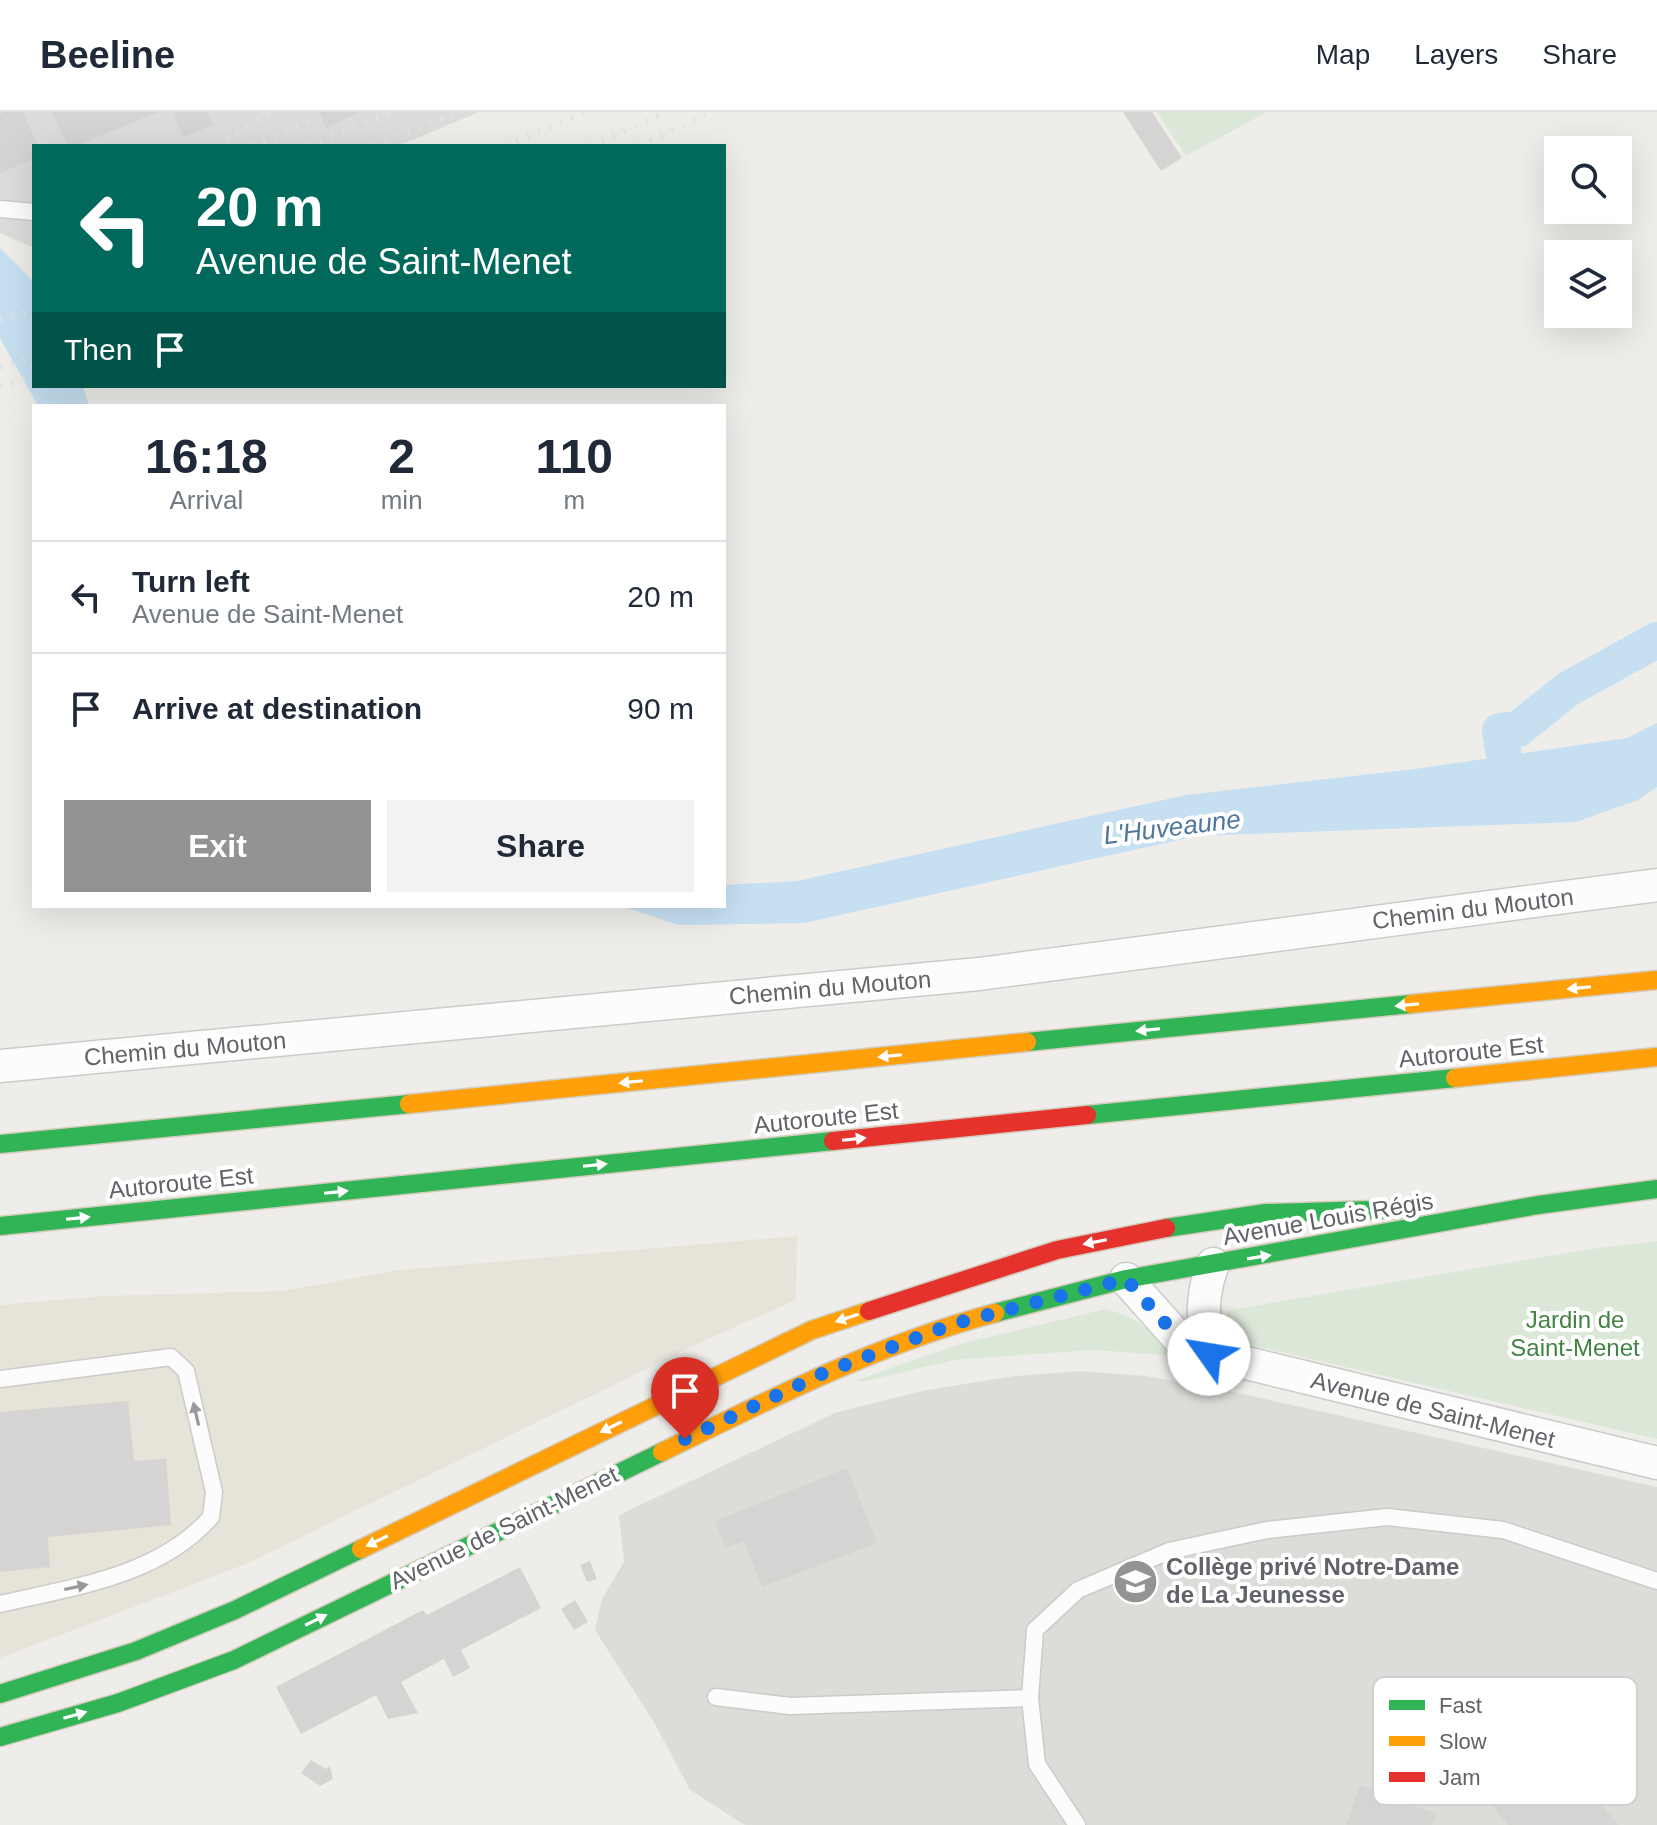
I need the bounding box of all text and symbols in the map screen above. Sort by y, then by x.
text: Beeline [40,34,175,76]
text: Map [1316,39,1370,70]
text: Layers [1414,39,1498,70]
text: Share [1542,39,1617,70]
map controls [1544,136,1632,328]
button: search [1544,136,1632,224]
text: 20 m [196,175,324,238]
icon: left [64,176,168,280]
button: layers [1544,240,1632,328]
text: Avenue de Saint-Menet [196,241,572,282]
icon: arrive [148,328,192,372]
text: Then [64,333,132,366]
text: 16:18 [145,430,268,483]
text: 2 [388,430,415,483]
text: 110 [536,430,613,483]
text: Arrival [170,485,243,515]
text: min [381,485,423,515]
text: m [563,485,585,515]
text: Turn left [132,565,250,598]
icon: left [64,575,108,619]
text: 20 m [627,580,694,613]
text: Avenue de Saint-Menet [132,599,403,629]
icon: arrive [64,687,108,731]
text: Arrive at destination [132,692,422,725]
text: 90 m [627,692,694,725]
button: Exit [64,800,371,892]
button: Share [387,800,694,892]
water label: L'Huveaune [1102,804,1242,850]
street label: Chemin du Mouton [1371,883,1575,934]
street label: Chemin du Mouton [728,965,932,1010]
one-way arrow [1566,981,1591,994]
one-way arrow [1394,998,1419,1011]
one-way arrow [1135,1024,1160,1037]
street label: Chemin du Mouton [83,1026,287,1071]
street label: Autoroute Est [1397,1030,1545,1073]
one-way arrow [877,1050,902,1063]
one-way arrow [618,1075,643,1088]
street label: Autoroute Est [752,1096,900,1139]
one-way arrow [842,1132,867,1145]
one-way arrow [583,1159,608,1172]
street label: Autoroute Est [107,1161,255,1204]
one-way arrow [324,1185,349,1198]
street label: Avenue Louis Régis [1221,1187,1435,1250]
one-way arrow [66,1211,91,1224]
one-way arrow [1083,1236,1108,1249]
one-way arrow [1247,1250,1272,1263]
park label: Jardin de Saint-Menet [1510,1306,1640,1361]
one-way arrow [835,1312,859,1325]
position arrow [1167,1312,1251,1396]
pin [651,1357,719,1439]
street label: Avenue de Saint-Menet [1308,1366,1558,1453]
icon: arrive [663,1369,707,1413]
one-way arrow [189,1401,202,1426]
one-way arrow [600,1420,623,1434]
street label: Avenue de Saint-Menet [385,1460,623,1595]
one-way arrow [366,1534,389,1548]
place label: Collège privé Notre-Dame de La Jeunesse [1166,1553,1459,1608]
school or university icon: Collège privé Notre-Dame de La Jeunesse [1111,1557,1159,1605]
one-way arrow [64,1580,89,1593]
one-way arrow [305,1613,328,1627]
legend [1373,1677,1637,1805]
text: Fast [1439,1693,1482,1718]
one-way arrow [63,1708,87,1721]
text: Slow [1439,1729,1487,1754]
text: Jam [1439,1765,1481,1790]

